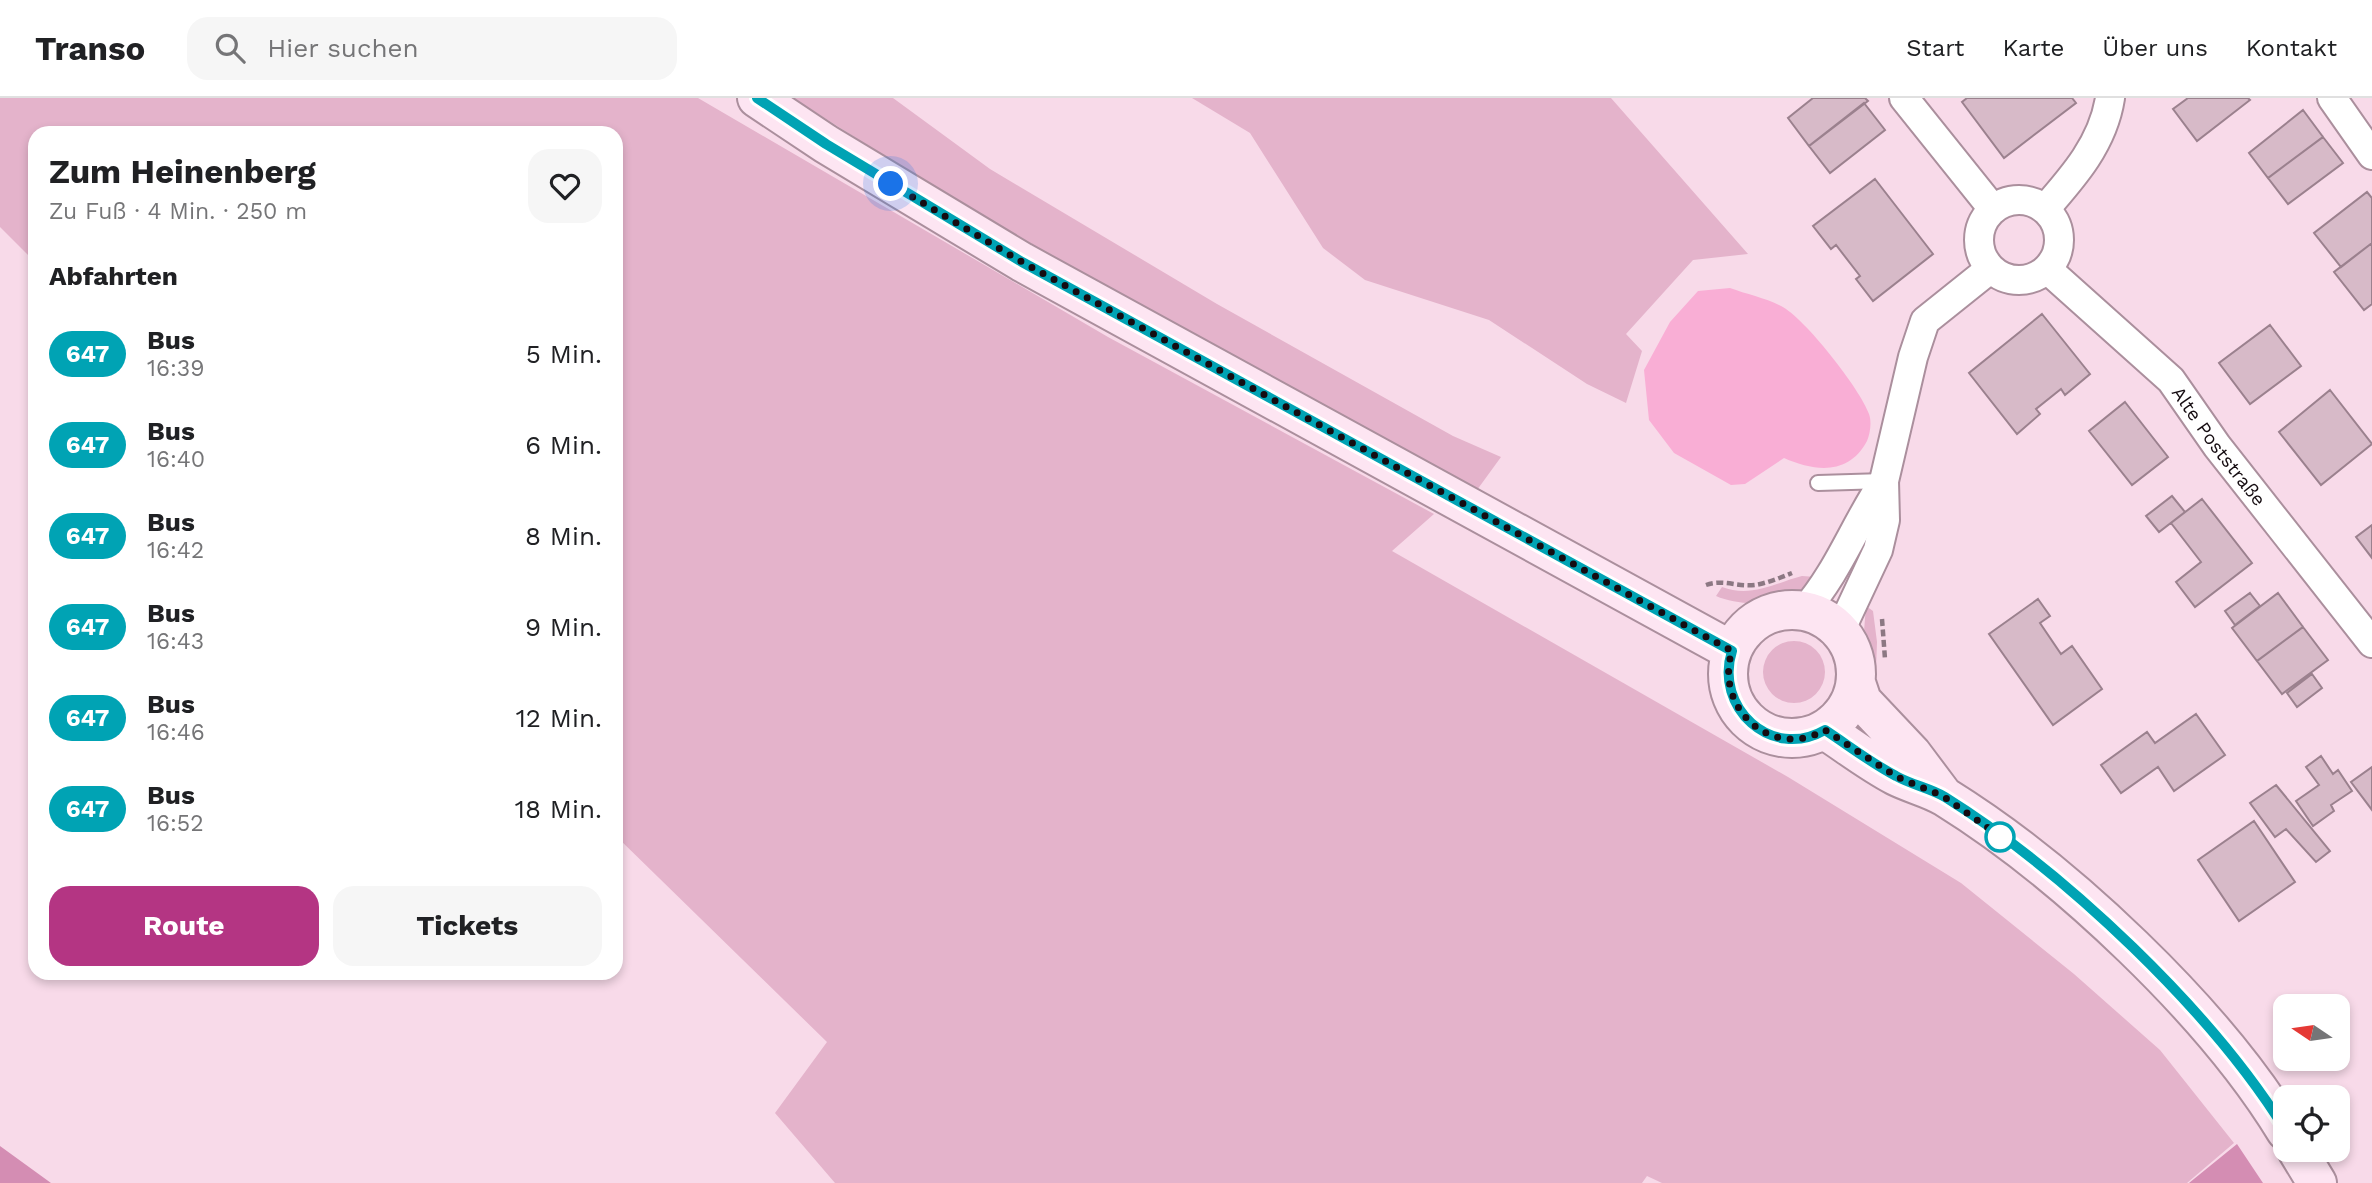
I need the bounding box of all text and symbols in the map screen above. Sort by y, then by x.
search box [187,17,677,80]
text: Transo [35,29,145,68]
icon: search [211,29,249,67]
text: Hier suchen [267,33,419,63]
text: Start [1906,34,1964,62]
text: Karte [2002,34,2064,62]
text: Über uns [2102,34,2208,62]
text: Kontakt [2246,34,2337,62]
button: heart [528,149,602,223]
text: Zum Heinenberg [49,152,316,191]
your location [873,166,908,201]
text: Zu Fuß · 4 Min. · 250 m [49,198,307,225]
text: Abfahrten [49,261,178,291]
text: Bus [147,325,195,355]
text: 5 Min. [526,339,602,369]
text: 647 [66,340,109,368]
text: 16:39 [147,355,204,382]
street label: Alte Poststraße [2167,382,2271,511]
text: Bus [147,416,195,446]
text: 6 Min. [525,430,602,460]
text: 647 [66,431,109,459]
text: 16:40 [147,446,205,473]
text: Bus [147,507,195,537]
text: 8 Min. [525,521,602,551]
text: 647 [66,522,109,550]
text: 16:42 [147,537,204,564]
text: Bus [147,598,195,628]
text: 9 Min. [525,612,602,642]
text: 647 [66,613,109,641]
text: 16:43 [147,628,204,655]
text: Bus [147,689,195,719]
text: 12 Min. [516,703,602,733]
text: 647 [66,704,109,732]
text: 16:46 [147,719,205,746]
text: Bus [147,780,195,810]
text: 18 Min. [515,794,602,824]
text: 647 [66,795,109,823]
text: 16:52 [147,810,204,837]
unlabelled marker [1985,822,2015,852]
button: Route [49,886,319,966]
button: Tickets [333,886,602,966]
north arrow [2273,994,2350,1071]
map controls [2273,994,2350,1162]
button: locate [2273,1085,2350,1162]

